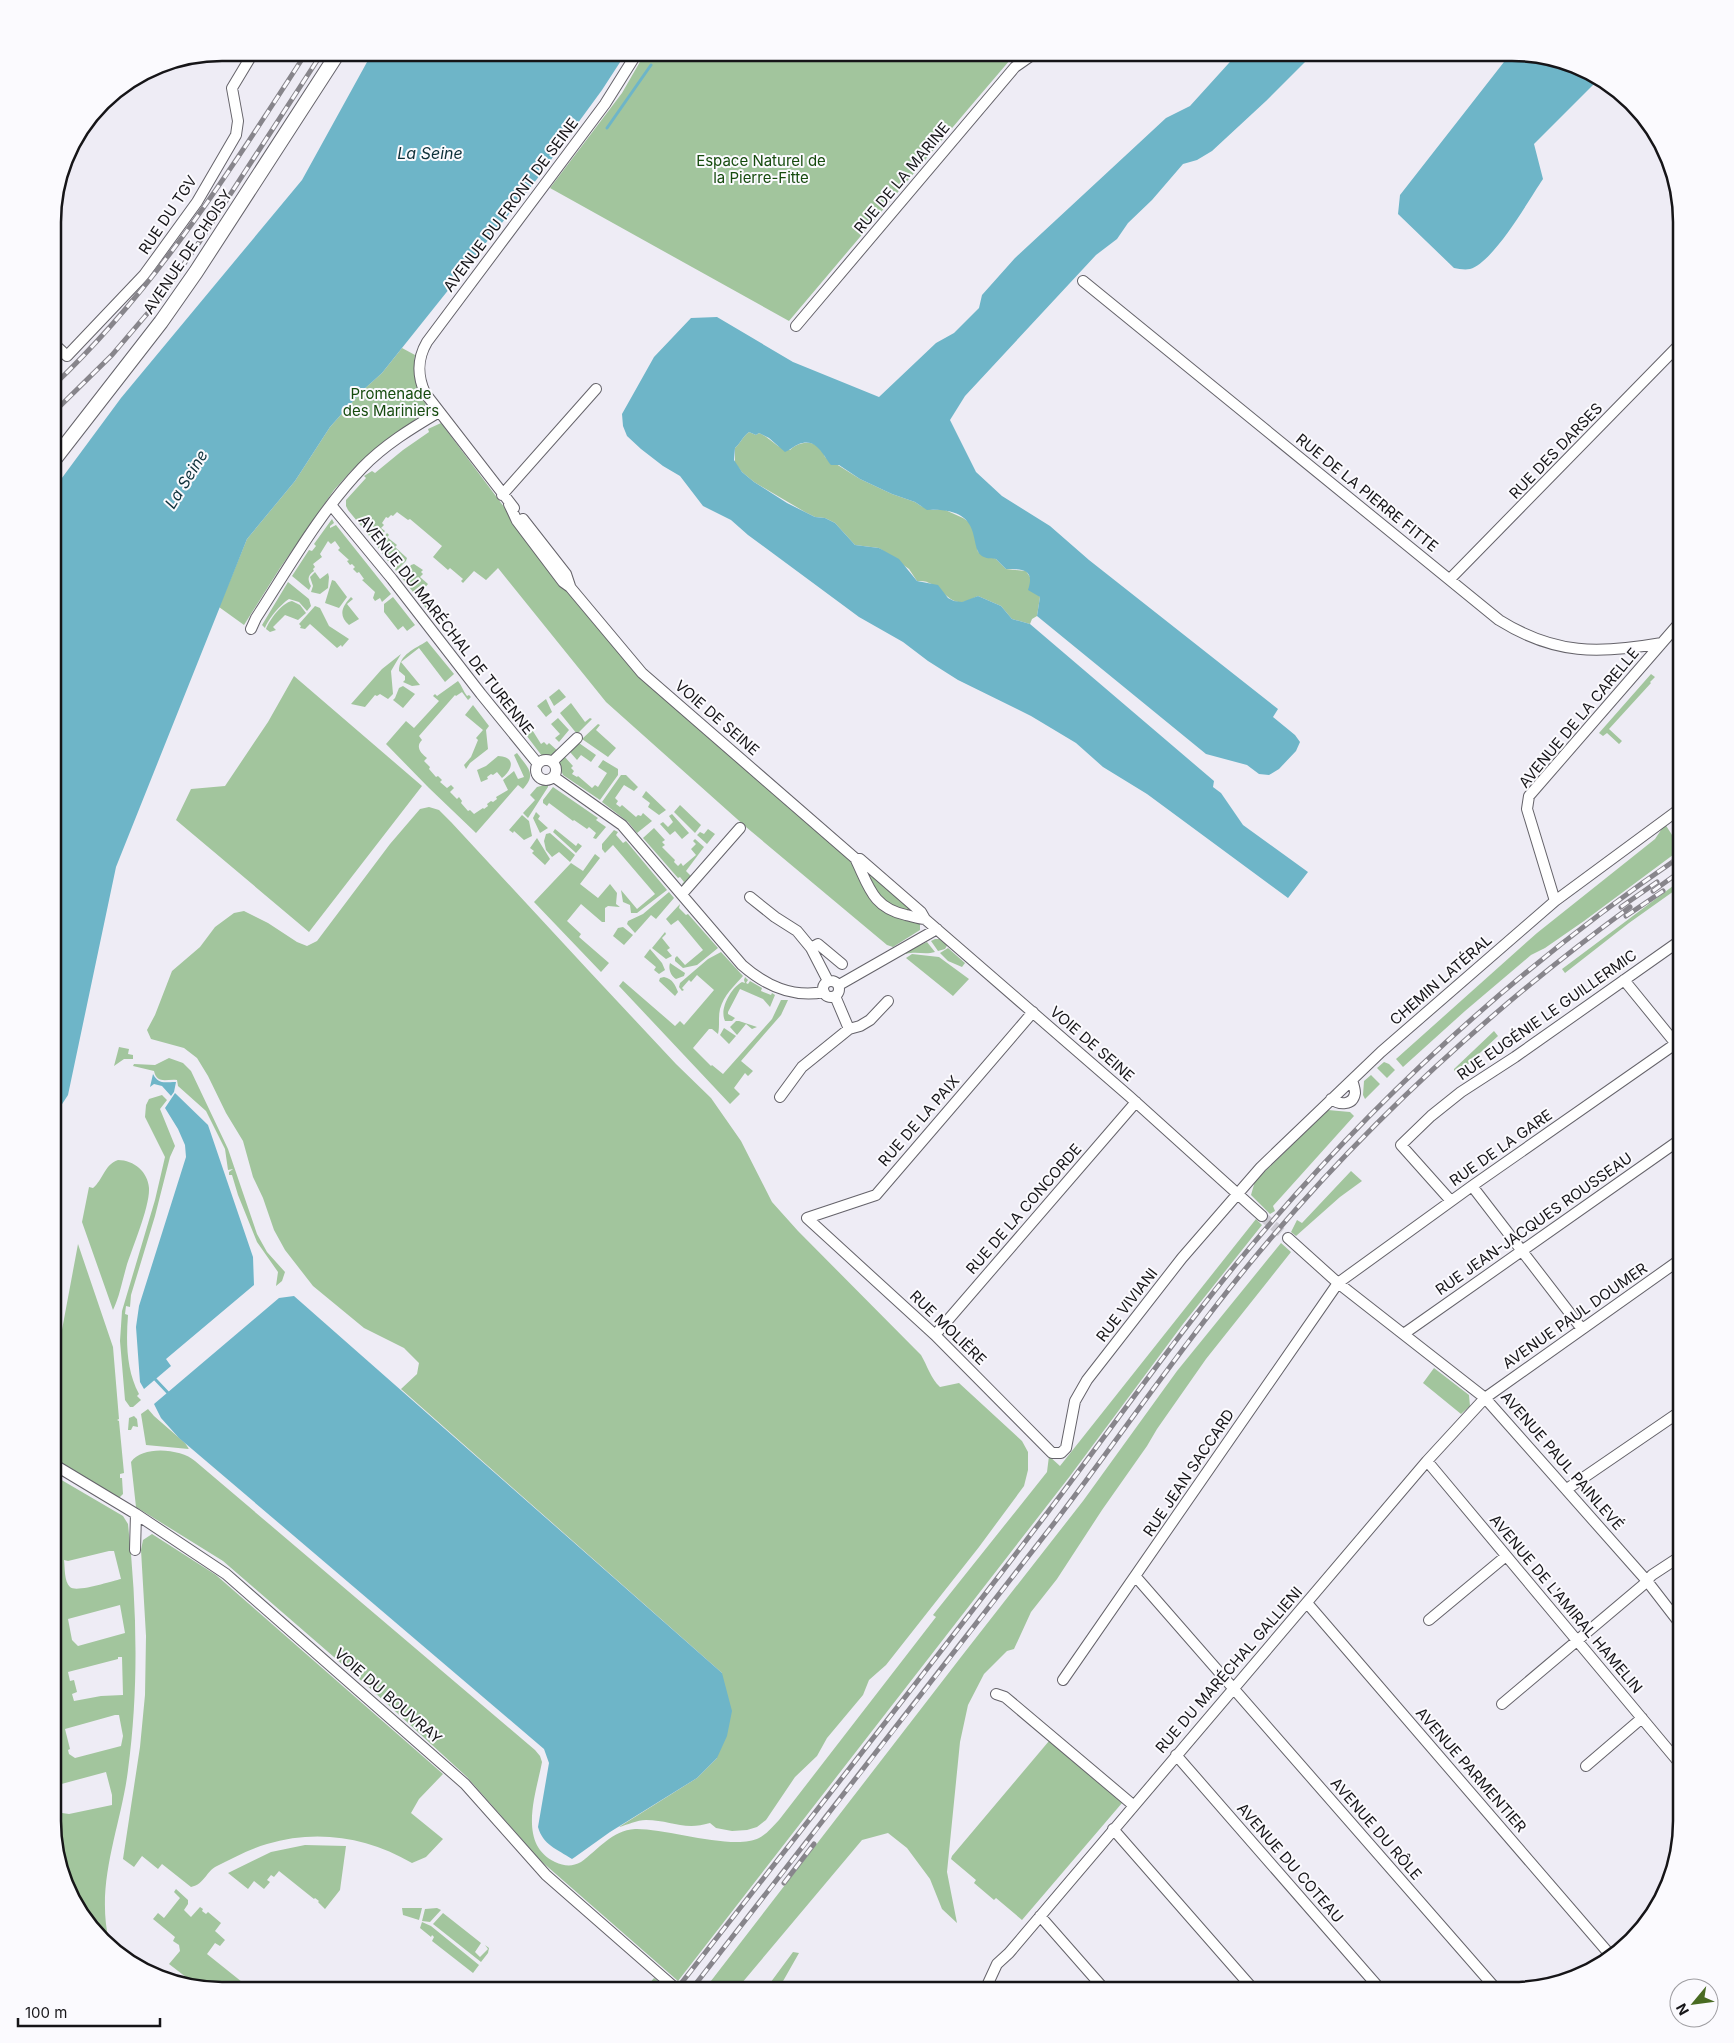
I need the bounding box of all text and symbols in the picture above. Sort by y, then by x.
street label: AVENUE DU FRONT DE SEINE [439,114,582,295]
street label: RUE DE LA MARINE [850,118,954,237]
water label: La Seine [397,143,463,163]
park label: Espace Naturel de la Pierre-Fitte [696,151,826,187]
street label: RUE DU TGV [134,172,201,258]
street label: AVENUE DE CHOISY [139,186,236,317]
park label: Promenade des Mariniers [343,384,439,420]
street label: RUE DES DARSES [1505,399,1606,503]
street label: RUE DE LA PIERRE FITTE [1292,429,1442,556]
water label: La Seine [160,446,212,512]
street label: AVENUE DU MARÉCHAL DE TURENNE [355,511,538,738]
street label: AVENUE DE LA CARELLE [1514,644,1643,792]
street label: VOIE DE SEINE [671,676,763,759]
street label: CHEMIN LATÉRAL [1386,930,1496,1029]
street label: RUE EUGÉNIE LE GUILLERMIC [1453,945,1640,1084]
street label: VOIE DE SEINE [1046,1002,1138,1085]
street label: RUE DE LA PAIX [874,1071,963,1170]
street label: RUE DE LA GARE [1446,1105,1556,1190]
street label: RUE DE LA CONCORDE [962,1139,1086,1278]
street label: RUE JEAN-JACQUES ROUSSEAU [1432,1148,1636,1299]
street label: AVENUE PAUL DOUMER [1499,1258,1651,1373]
street label: RUE VIVIANI [1092,1264,1161,1345]
street label: RUE MOLIÈRE [906,1286,991,1369]
street label: AVENUE PAUL PAINLEVÉ [1497,1387,1628,1534]
street label: RUE JEAN SACCARD [1139,1405,1238,1540]
street label: AVENUE DE L'AMIRAL HAMELIN [1486,1510,1647,1697]
street label: RUE DU MARÉCHAL GALLIENI [1151,1582,1306,1757]
street label: VOIE DU BOUVRAY [331,1644,446,1748]
street label: AVENUE PARMENTIER [1412,1703,1531,1836]
street label: AVENUE DU RÔLE [1327,1774,1426,1884]
street label: AVENUE DU COTEAU [1233,1799,1348,1926]
north arrow [1669,1978,1719,2028]
scale bar [18,1996,160,2028]
text: N [1672,2001,1692,2018]
text: 100 m [25,2003,67,2022]

